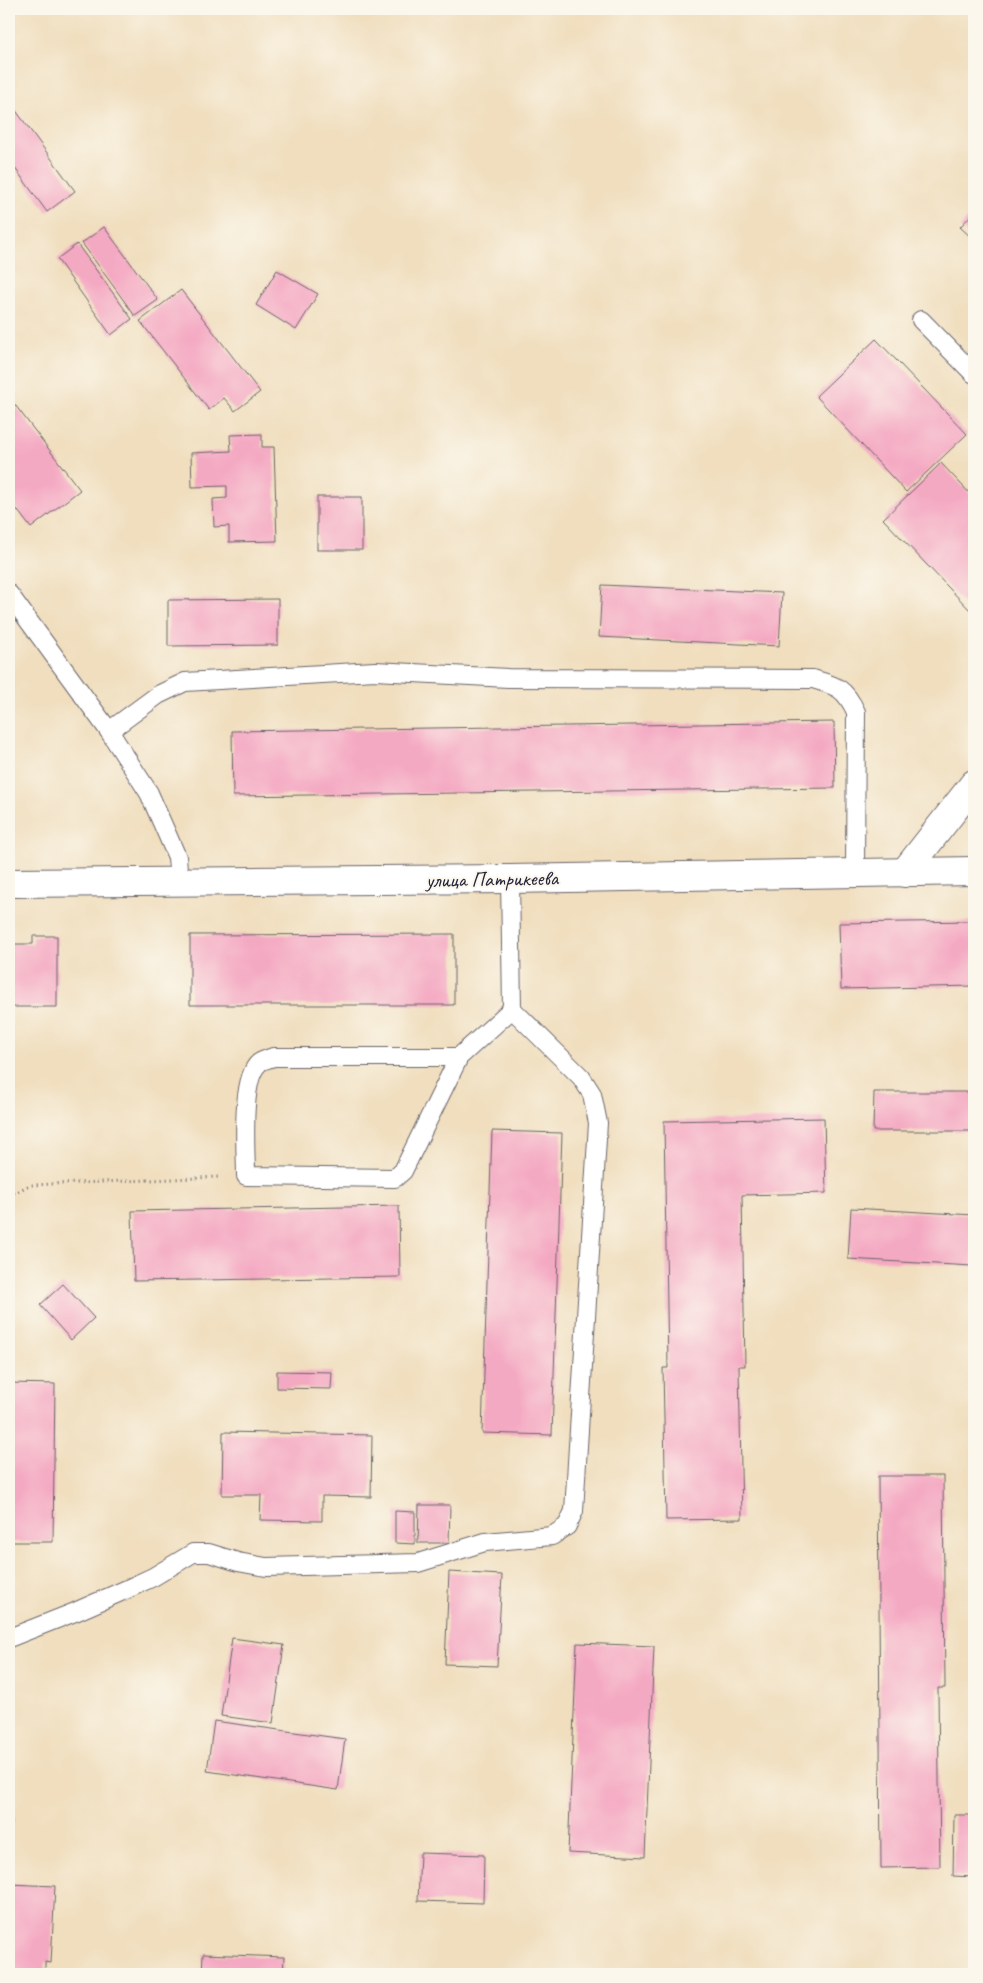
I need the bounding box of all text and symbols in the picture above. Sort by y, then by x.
street label: улица Патрикеева [424,865,560,893]

